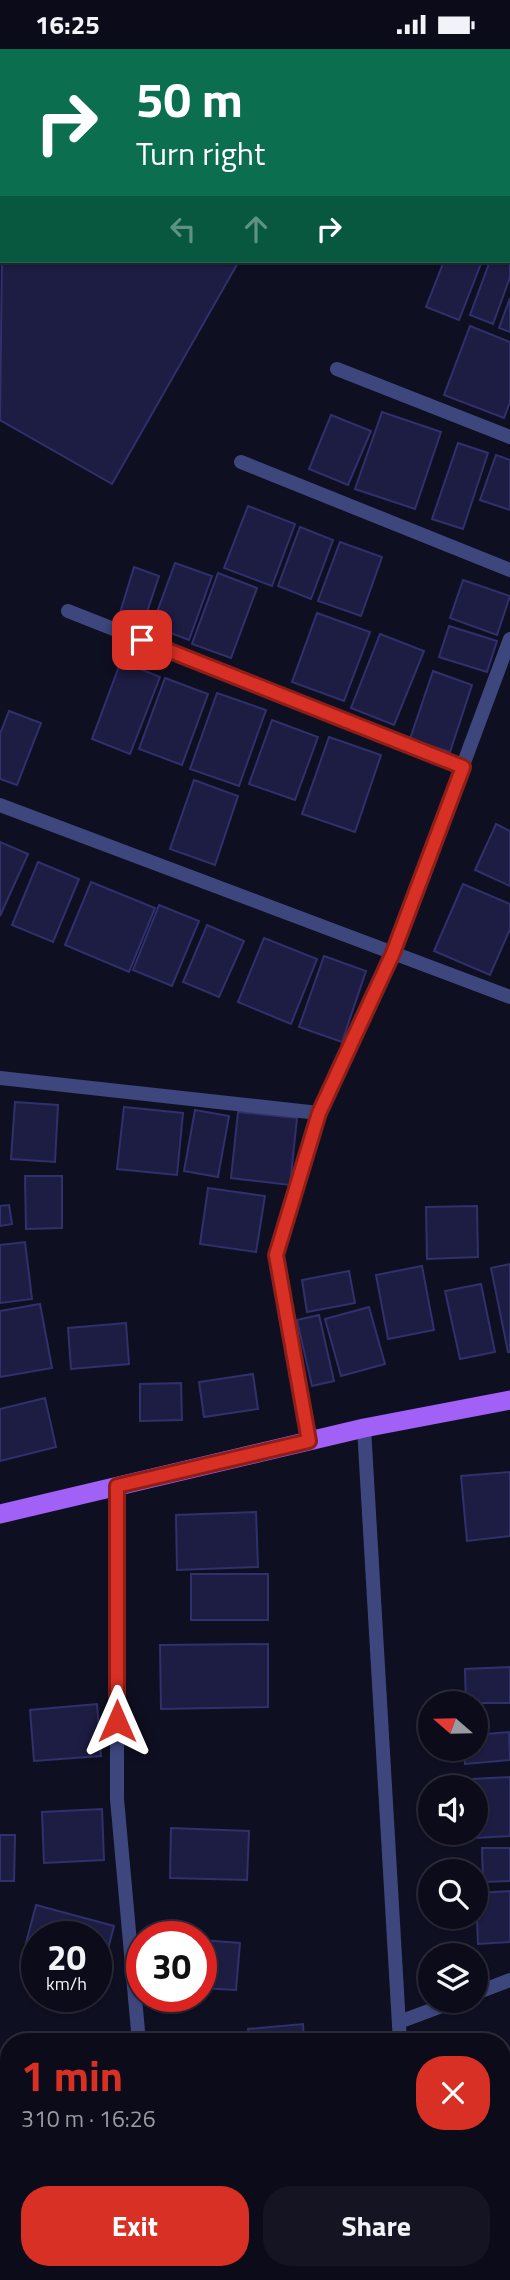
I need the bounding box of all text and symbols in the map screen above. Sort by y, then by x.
text: 16:25 [35,5,100,44]
text: 50 m [136,61,243,136]
icon: right [21,77,112,168]
text: Turn right [136,129,265,177]
icon: left [164,210,202,248]
icon: ahead [237,210,275,248]
icon: right [310,210,348,248]
pin [112,610,172,670]
icon: arrive [123,621,161,659]
position arrow [80,1684,154,1758]
north arrow [418,1691,488,1761]
map controls [418,1691,488,2013]
button: sound [418,1775,488,1845]
button: search [418,1859,488,1929]
speed limit sign: 30 [126,1921,217,2012]
text: 20 [47,1930,86,1984]
button: layers [418,1943,488,2013]
text: km/h [46,1970,87,1997]
text: 1 min [21,2043,123,2107]
button: close [416,2056,490,2130]
text: 310 m · 16:26 [21,2101,156,2136]
button: Exit [21,2186,249,2266]
button: Share [263,2186,490,2266]

